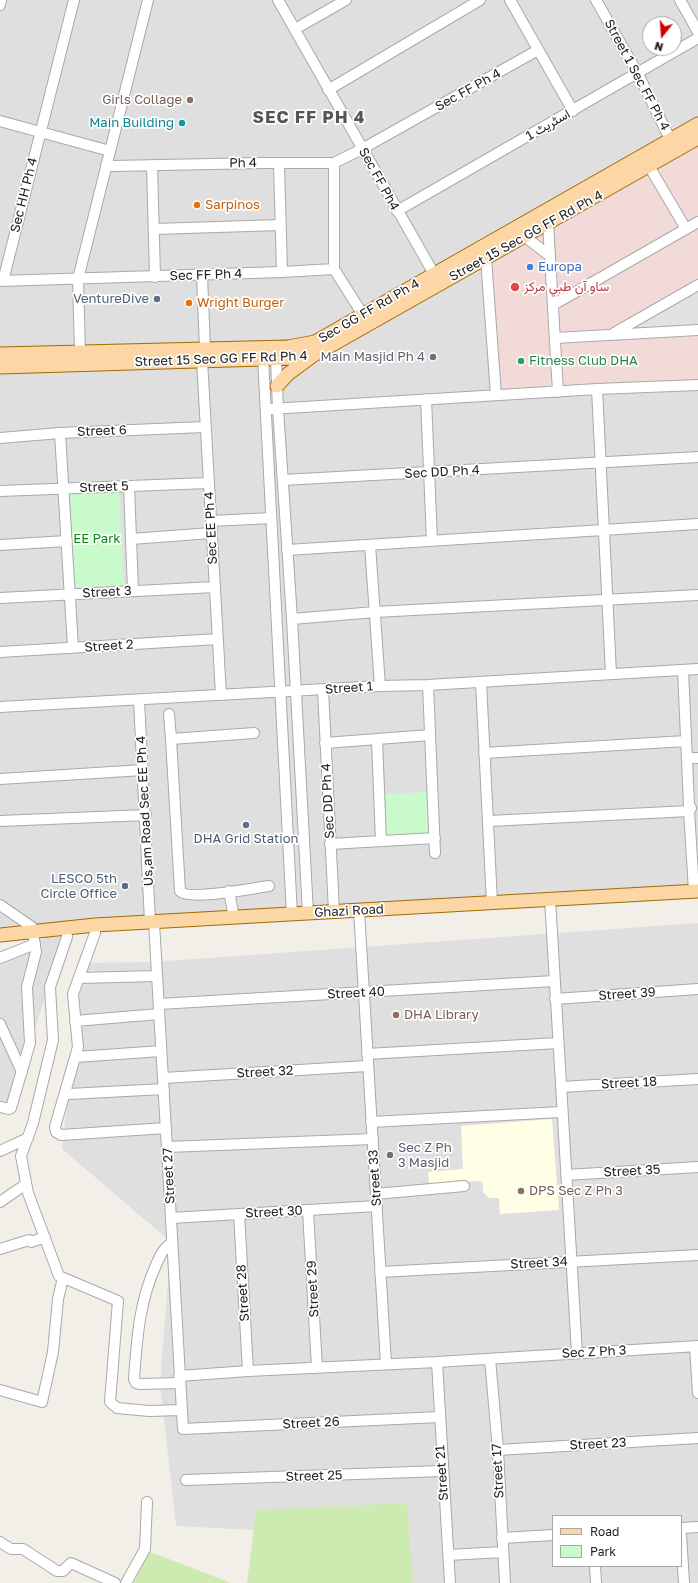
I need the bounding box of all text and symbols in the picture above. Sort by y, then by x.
north arrow [642,16,682,56]
street label: Street 1 Sec FF Ph 4 [601,17,673,133]
text: N [653,40,665,54]
street label: Sec FF Ph 4 [432,66,504,114]
place label: Girls Collage [102,92,182,108]
marker: Girls Collage [185,95,195,105]
street label: اسٹریٹ 1 [523,106,573,144]
district label: SEC FF PH 4 [253,108,365,128]
place label: Main Building [89,115,174,131]
marker: Main Building [177,118,187,128]
street label: Sec FF Ph4 [355,145,403,213]
street label: Ph 4 [229,155,257,171]
street label: Sec HH Ph 4 [7,156,41,234]
street label: Street 15 Sec GG FF Rd Ph 4 [447,187,605,285]
place label: Sarpinos [205,197,260,213]
marker: Sarpinos [192,200,202,210]
place label: Europa [538,259,582,275]
marker: Europa [525,262,535,272]
street label: Sec FF Ph 4 [169,266,243,284]
street label: Sec GG FF Rd Ph 4 [316,276,422,346]
place label: ساو آن طبي مرکز [524,279,609,295]
marker: ساو آن طبي مرکز [509,281,521,293]
place label: VentureDive [73,291,149,307]
marker: VentureDive [152,294,162,304]
place label: Wright Burger [197,295,284,311]
marker: Wright Burger [184,298,194,308]
street label: Street 15 Sec GG FF Rd Ph 4 [134,348,308,370]
place label: Main Masjid Ph 4 [320,349,425,365]
marker: Main Masjid Ph 4 [428,352,438,362]
place label: Fitness Club DHA [529,353,638,369]
marker: Fitness Club DHA [516,356,526,366]
street label: Street 6 [77,422,127,440]
street label: Sec DD Ph 4 [404,462,480,482]
street label: Street 5 [79,478,129,496]
street label: Sec EE Ph 4 [201,491,221,565]
park label: EE Park [73,531,121,547]
street label: Street 3 [82,583,132,601]
street label: Street 2 [84,637,134,655]
street label: Street 1 [324,679,374,697]
street label: Us,am Road Sec EE Ph 4 [133,735,157,887]
street label: Sec DD Ph 4 [318,763,338,839]
marker: DHA Grid Station [241,820,251,830]
place label: DHA Grid Station [194,831,298,847]
place label: LESCO 5th Circle Office [40,871,117,902]
marker: LESCO 5th Circle Office [120,881,130,891]
street label: Ghazi Road [314,901,384,921]
street label: Street 40 [327,984,385,1002]
street label: Street 39 [598,984,656,1004]
place label: DHA Library [404,1007,479,1023]
marker: DHA Library [391,1010,401,1020]
street label: Street 32 [236,1063,294,1081]
street label: Street 18 [601,1074,657,1092]
place label: Sec Z Ph 3 Masjid [398,1140,452,1171]
street label: Street 27 [160,1148,178,1204]
street label: Street 33 [365,1149,385,1207]
marker: Sec Z Ph 3 Masjid [385,1150,395,1160]
street label: Street 35 [603,1162,661,1180]
place label: DPS Sec Z Ph 3 [529,1183,623,1199]
marker: DPS Sec Z Ph 3 [516,1186,526,1196]
street label: Street 30 [245,1203,303,1221]
street label: Street 34 [510,1254,568,1272]
street label: Street 29 [304,1260,322,1318]
street label: Street 28 [233,1264,253,1322]
street label: Sec Z Ph 3 [561,1343,627,1361]
street label: Street 26 [282,1414,340,1432]
street label: Street 23 [569,1435,627,1453]
street label: Street 17 [489,1443,507,1499]
street label: Street 21 [432,1445,452,1501]
street label: Street 25 [285,1467,343,1485]
legend [552,1515,682,1567]
text: Road [590,1524,619,1539]
text: Park [590,1544,616,1559]

